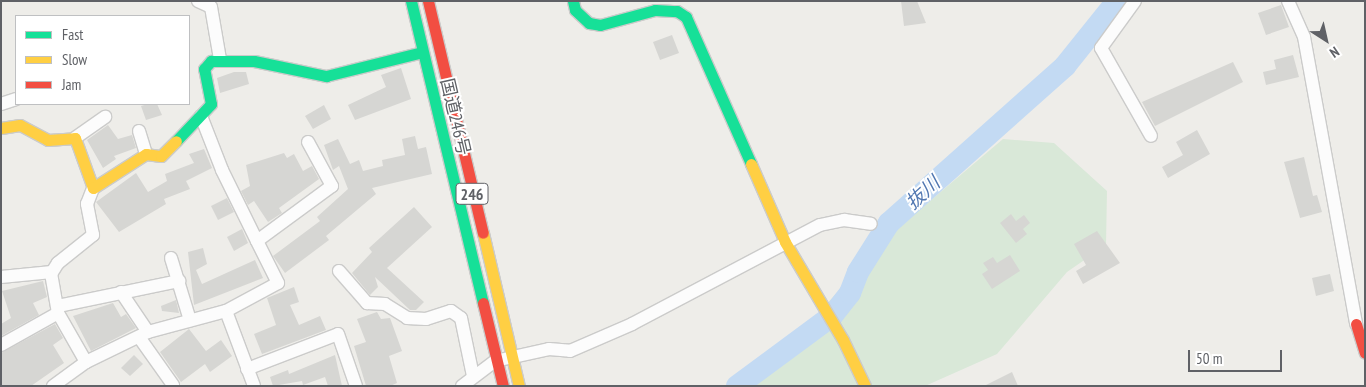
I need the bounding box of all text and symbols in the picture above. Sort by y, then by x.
legend [15,15,190,105]
north arrow [1301,15,1351,65]
text: Fast [62,25,83,44]
text: N [1326,43,1343,62]
text: Slow [62,50,87,69]
text: Jam [62,75,81,94]
street label: 国道246号 [436,76,474,158]
water label: 抜川 [901,172,945,214]
road number: 246 [454,180,490,208]
scale bar [1191,340,1285,372]
text: 50 m [1196,349,1222,368]

